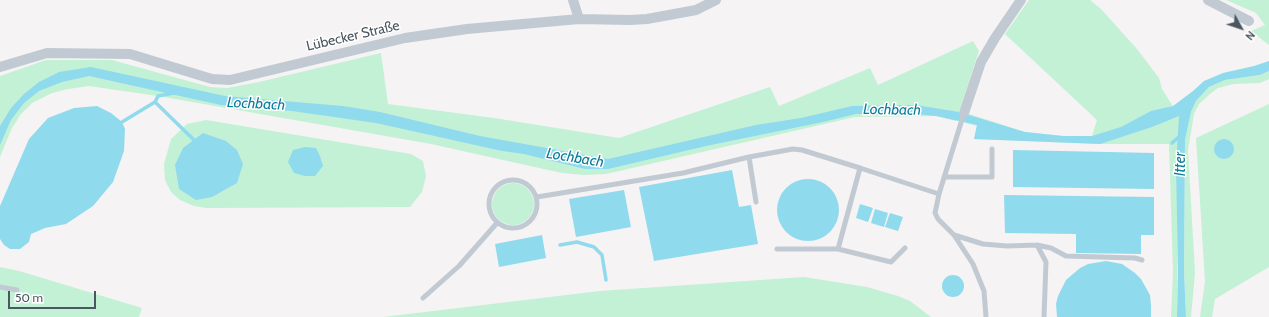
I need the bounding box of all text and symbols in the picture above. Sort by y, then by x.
north arrow [1221,8,1261,48]
street label: Lübecker Straße [305,17,401,55]
text: N [1242,28,1258,43]
water label: Lochbach [227,93,285,115]
water label: Lochbach [863,100,921,120]
water label: Lochbach [545,145,605,171]
water label: Itter [1172,152,1190,176]
scale bar [10,283,98,309]
text: 50 m [15,290,43,305]

